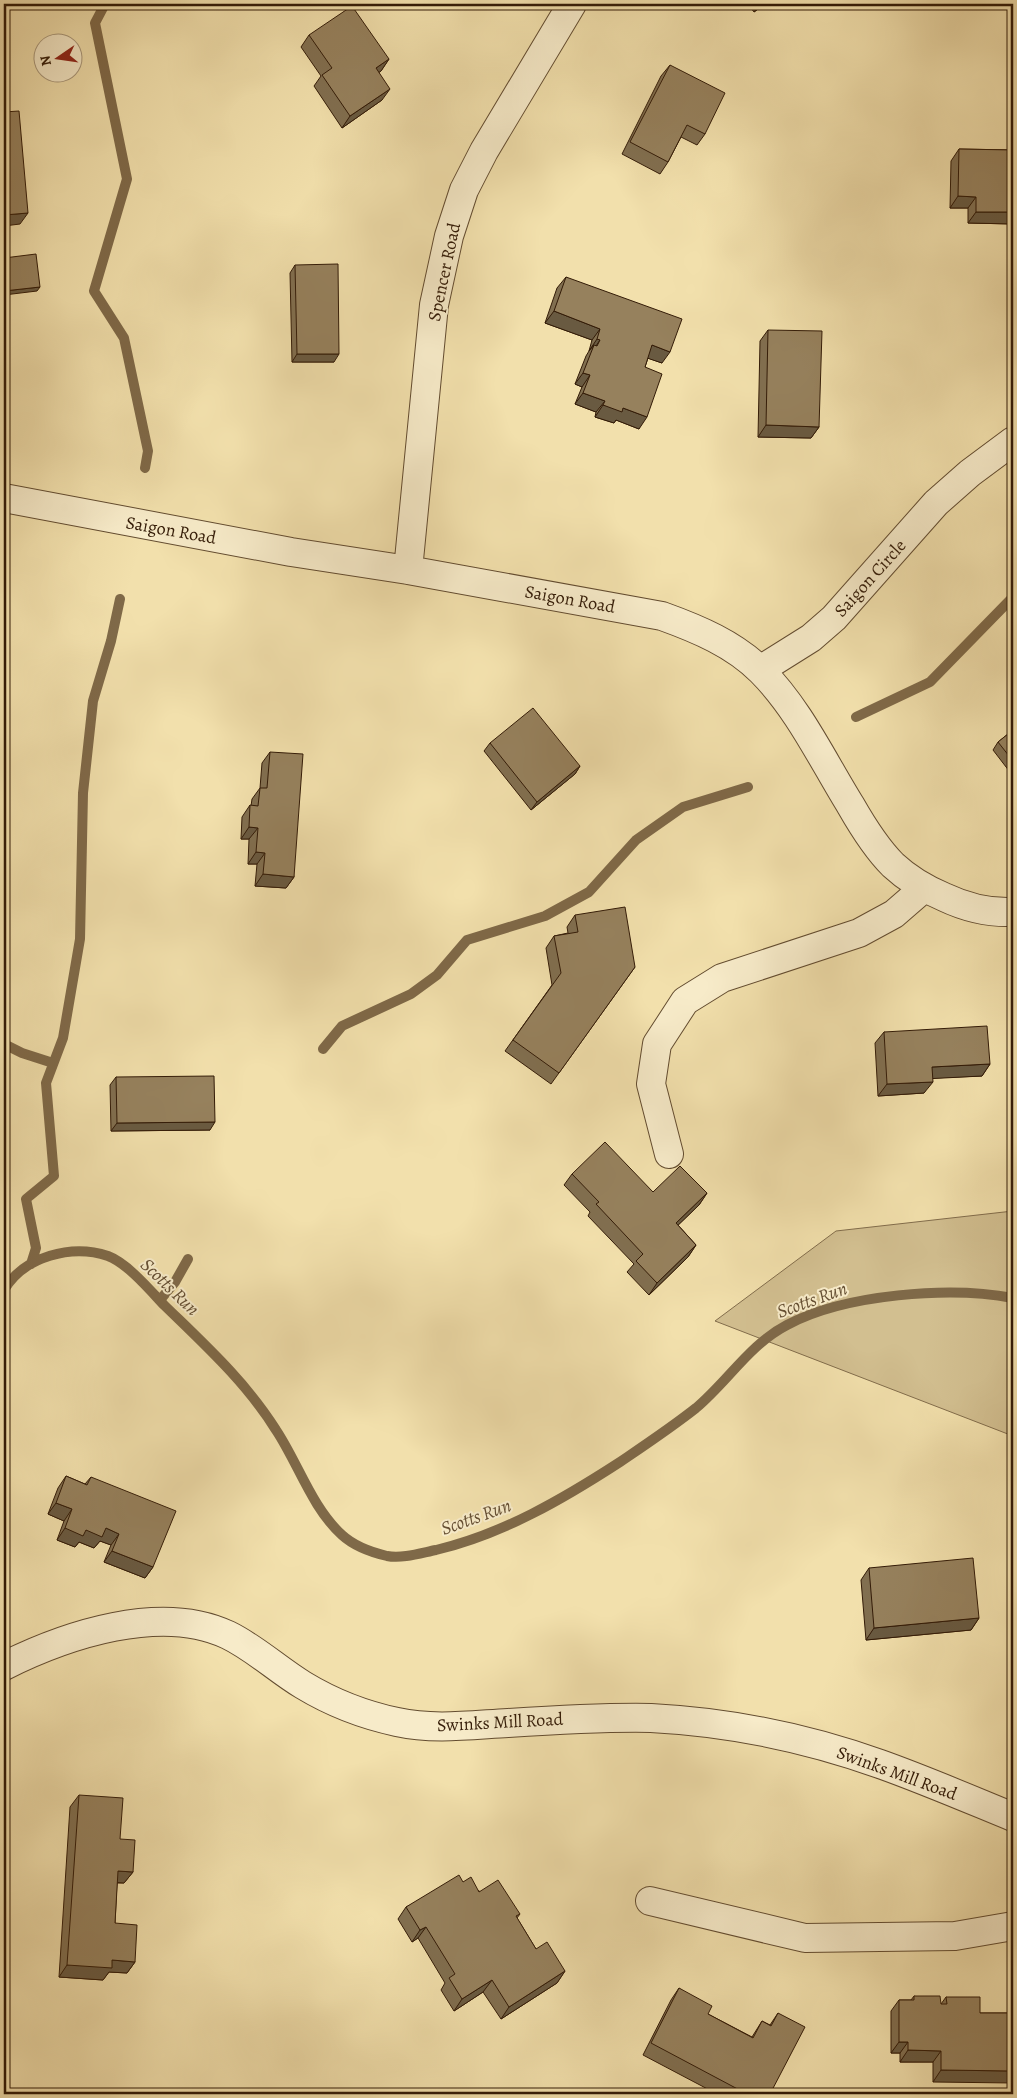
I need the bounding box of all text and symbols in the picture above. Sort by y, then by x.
north arrow [32,32,82,82]
text: N [35,54,56,68]
street label: Spencer Road [422,220,466,324]
street label: Saigon Road [124,510,218,550]
street label: Saigon Circle [829,534,911,622]
street label: Saigon Road [523,579,617,619]
water label: Scotts Run [135,1252,205,1322]
water label: Scotts Run [773,1275,851,1325]
water label: Scotts Run [437,1492,515,1542]
street label: Swinks Mill Road [436,1707,564,1737]
street label: Swinks Mill Road [833,1740,961,1806]

